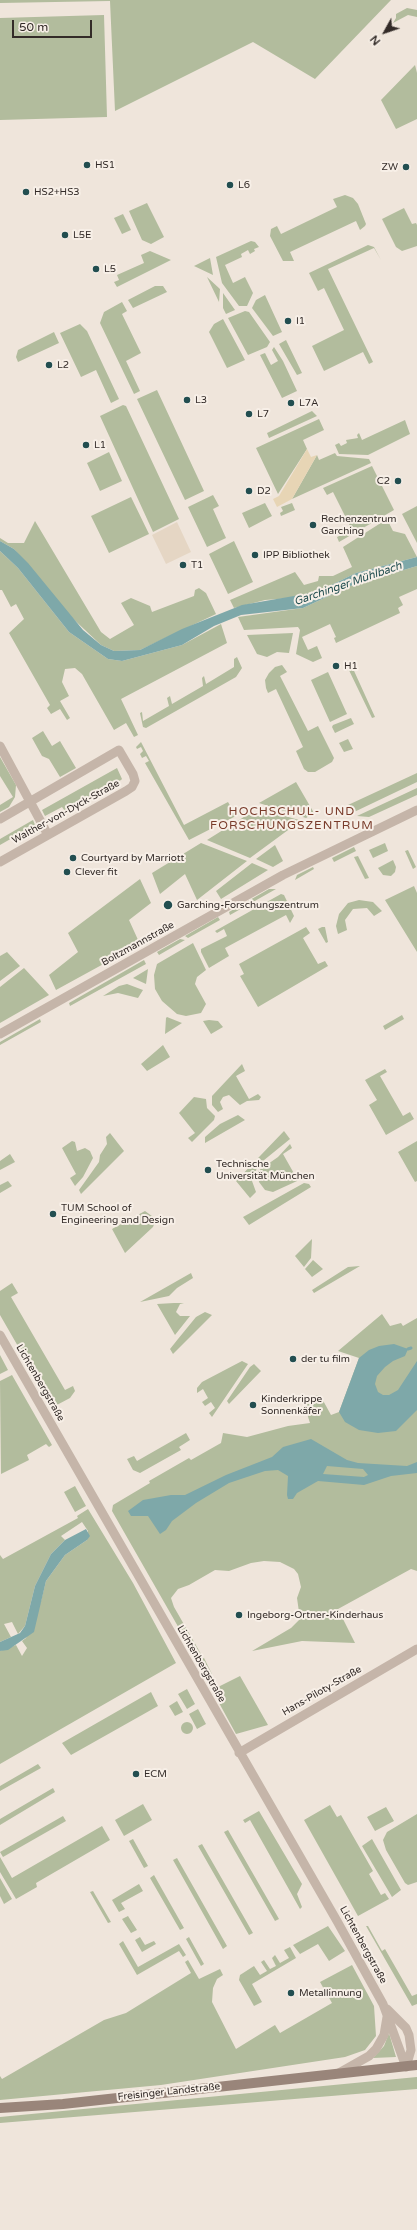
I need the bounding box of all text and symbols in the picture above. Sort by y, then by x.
scale bar [14,12,94,38]
north arrow [365,12,405,52]
text: 50 m [19,20,48,34]
text: N [368,32,383,48]
place label: HS1 [95,159,115,171]
marker: HS1 [82,160,92,170]
place label: ZW [382,161,398,173]
marker: ZW [401,162,411,172]
place label: L6 [238,179,250,191]
marker: L6 [225,180,235,190]
place label: HS2+HS3 [34,186,80,198]
marker: HS2+HS3 [21,187,31,197]
place label: L5E [73,229,91,241]
marker: L5E [60,230,70,240]
place label: L5 [104,263,116,275]
marker: L5 [91,264,101,274]
place label: I1 [296,315,305,327]
marker: I1 [283,316,293,326]
place label: L2 [57,359,69,371]
marker: L2 [44,360,54,370]
place label: L3 [195,394,207,406]
marker: L3 [182,395,192,405]
place label: L7A [299,397,318,409]
marker: L7A [286,398,296,408]
place label: L7 [257,408,269,420]
marker: L7 [244,409,254,419]
place label: L1 [94,439,106,451]
marker: L1 [81,440,91,450]
place label: C2 [377,475,390,487]
marker: C2 [393,476,403,486]
place label: D2 [257,485,271,497]
marker: D2 [244,486,254,496]
place label: Rechenzentrum Garching [321,513,396,536]
marker: Rechenzentrum Garching [308,520,318,530]
place label: IPP Bibliothek [263,549,330,561]
marker: IPP Bibliothek [250,550,260,560]
place label: T1 [191,559,203,571]
water label: Garchinger Mühlbach [292,559,404,609]
marker: T1 [178,560,188,570]
place label: H1 [344,660,358,672]
marker: H1 [331,661,341,671]
street label: Walther-von-Dyck-Straße [10,777,122,847]
district label: HOCHSCHUL- UND FORSCHUNGSZENTRUM [210,805,374,833]
place label: Courtyard by Marriott [81,852,184,864]
marker: Courtyard by Marriott [68,853,78,863]
place label: Clever fit [75,866,118,878]
marker: Clever fit [62,867,72,877]
marker: Garching-Forschungszentrum [162,899,174,911]
place label: Garching-Forschungszentrum [177,899,319,911]
street label: Boltzmannstraße [100,919,176,969]
place label: Technische Universität München [216,1158,315,1182]
marker: Technische Universität München [203,1165,213,1175]
place label: TUM School of Engineering and Design [61,1202,174,1226]
marker: TUM School of Engineering and Design [48,1209,58,1219]
street label: Lichtenbergstraße [13,1342,67,1424]
place label: der tu film [301,1353,350,1365]
marker: der tu film [288,1354,298,1364]
place label: Kinderkrippe Sonnenkäfer [261,1393,322,1416]
marker: Kinderkrippe Sonnenkäfer [248,1400,258,1410]
place label: Ingeborg-Ortner-Kinderhaus [247,1609,383,1621]
marker: Ingeborg-Ortner-Kinderhaus [234,1610,244,1620]
street label: Lichtenbergstraße [174,1623,228,1705]
street label: Hans-Piloty-Straße [280,1663,364,1719]
place label: ECM [144,1768,167,1780]
marker: ECM [131,1769,141,1779]
street label: Lichtenbergstraße [337,1904,389,1986]
place label: Metallinnung [299,1987,362,1999]
marker: Metallinnung [286,1988,296,1998]
street label: Freisinger Landstraße [117,2081,221,2103]

